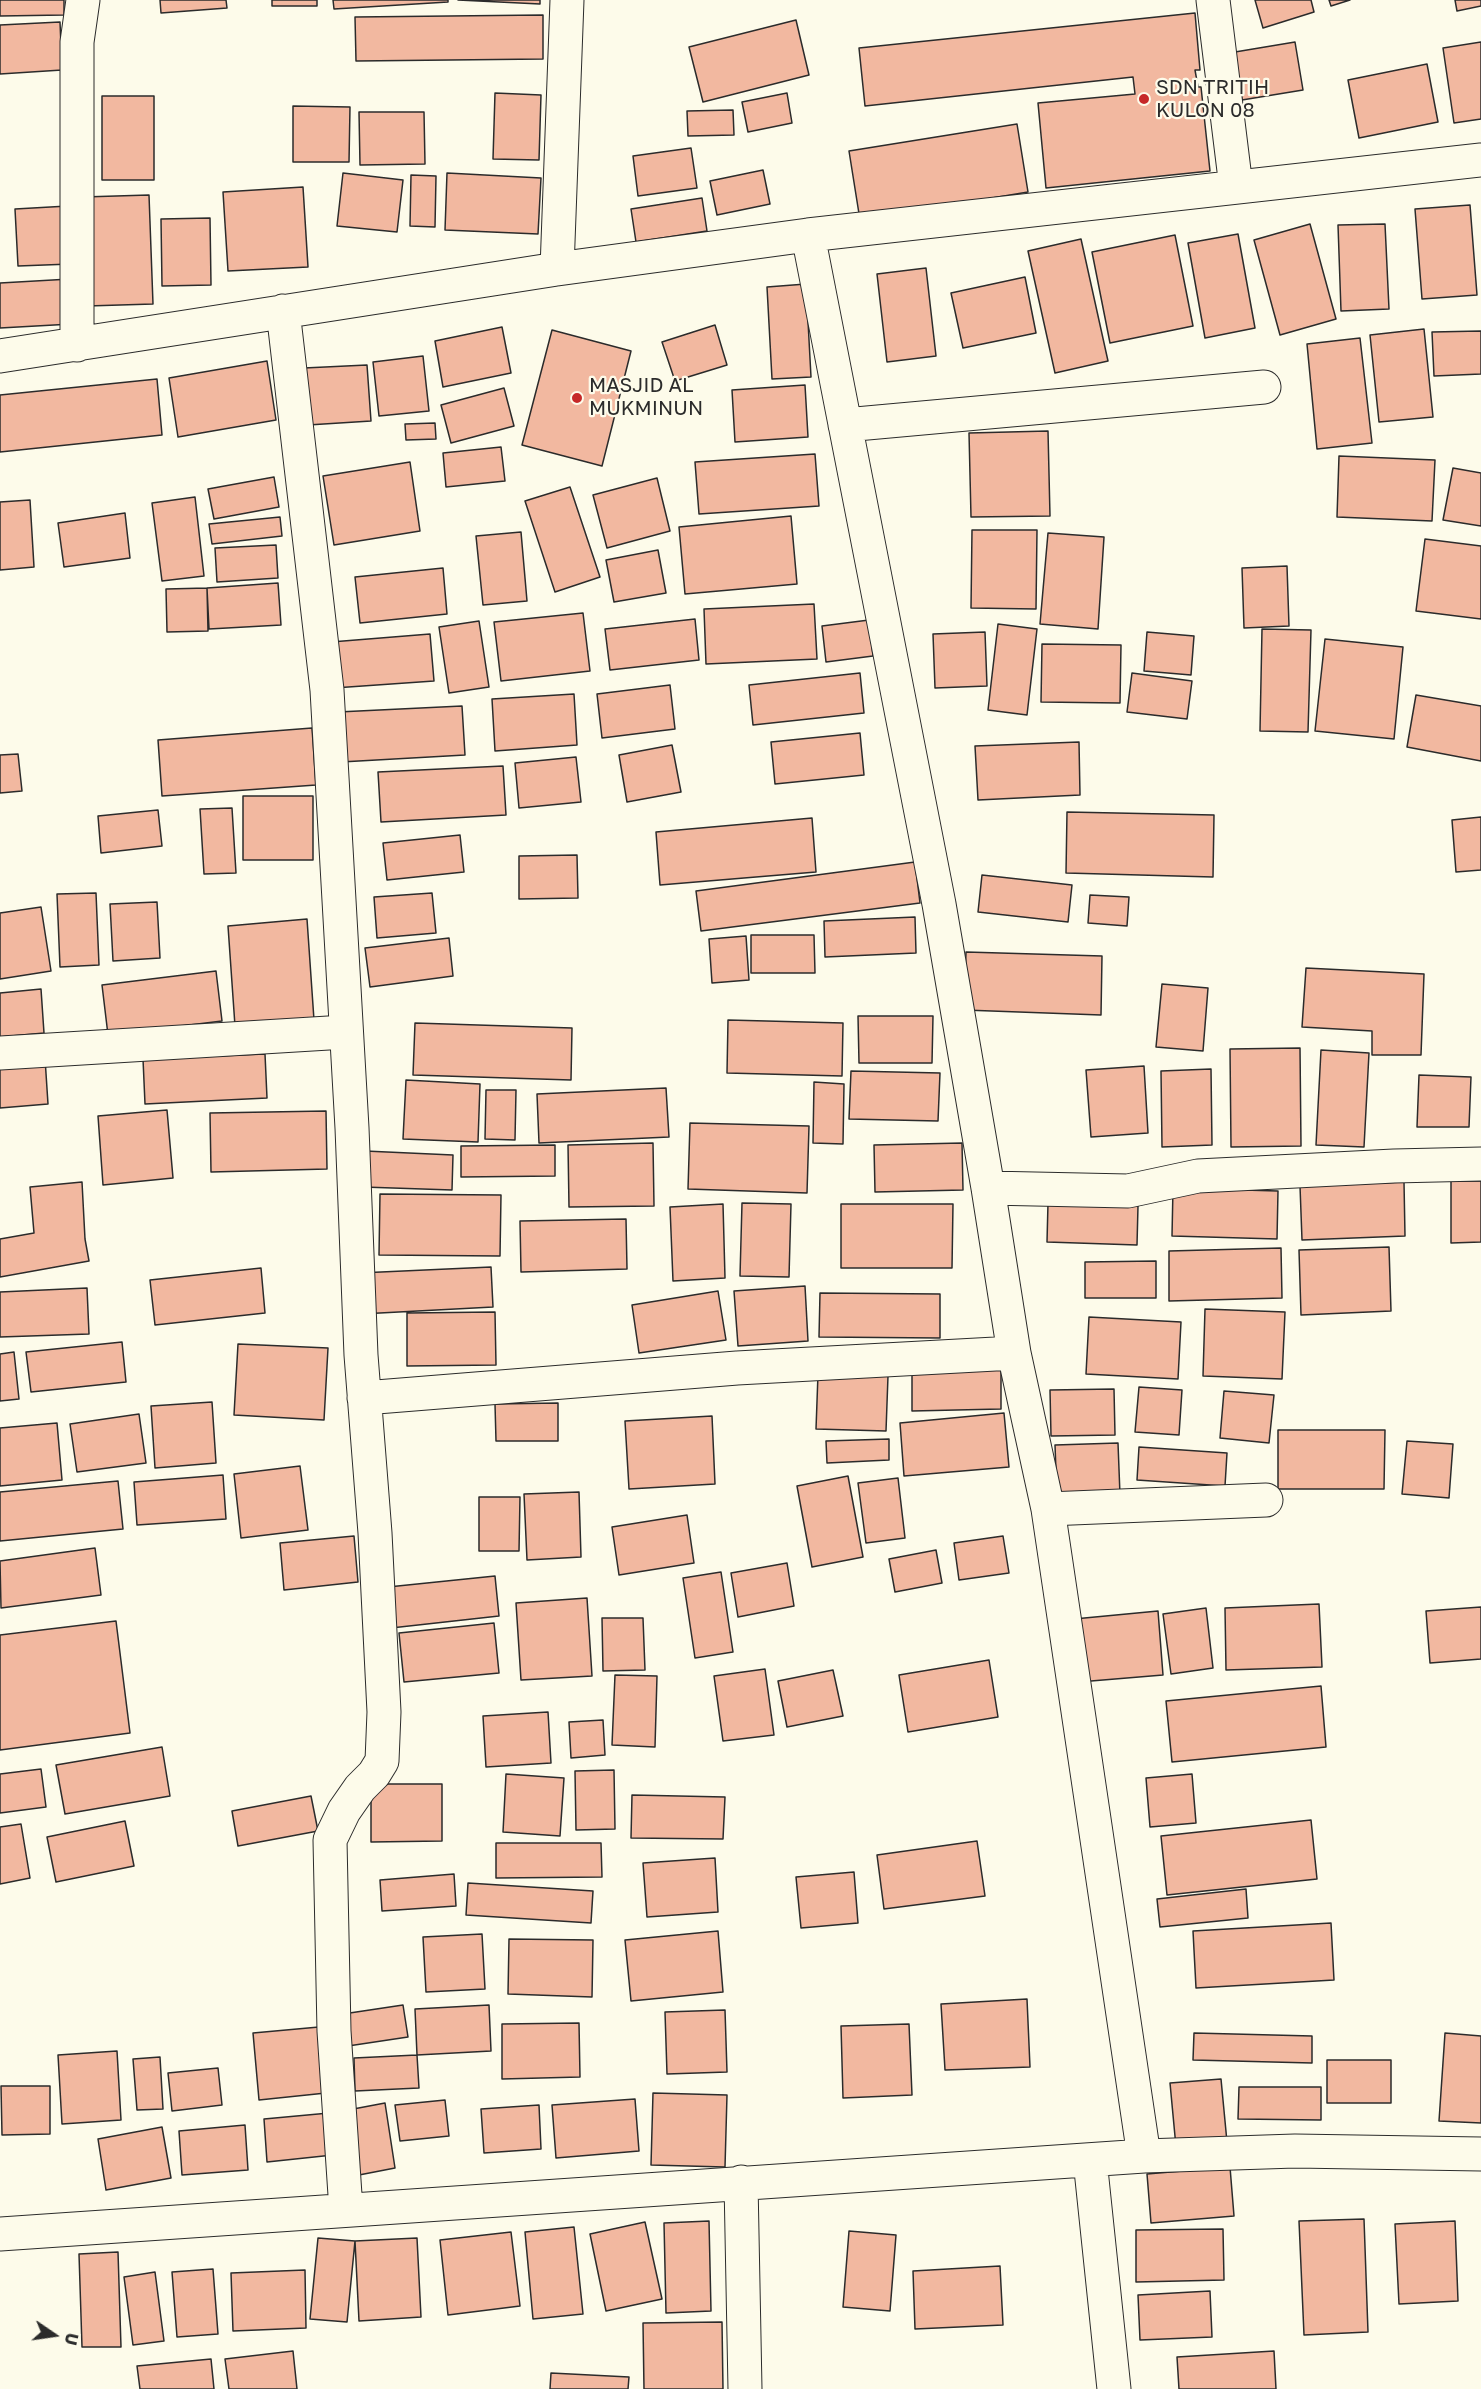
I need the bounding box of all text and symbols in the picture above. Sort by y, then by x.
place label: SDN TRITIH KULON 08 [1156,76,1269,123]
marker: SDN TRITIH KULON 08 [1137,92,1151,106]
place label: MASJID AL MUKMINUN [589,374,703,421]
marker: MASJID AL MUKMINUN [570,391,584,405]
north arrow [24,2305,84,2365]
text: U [60,2331,83,2347]

